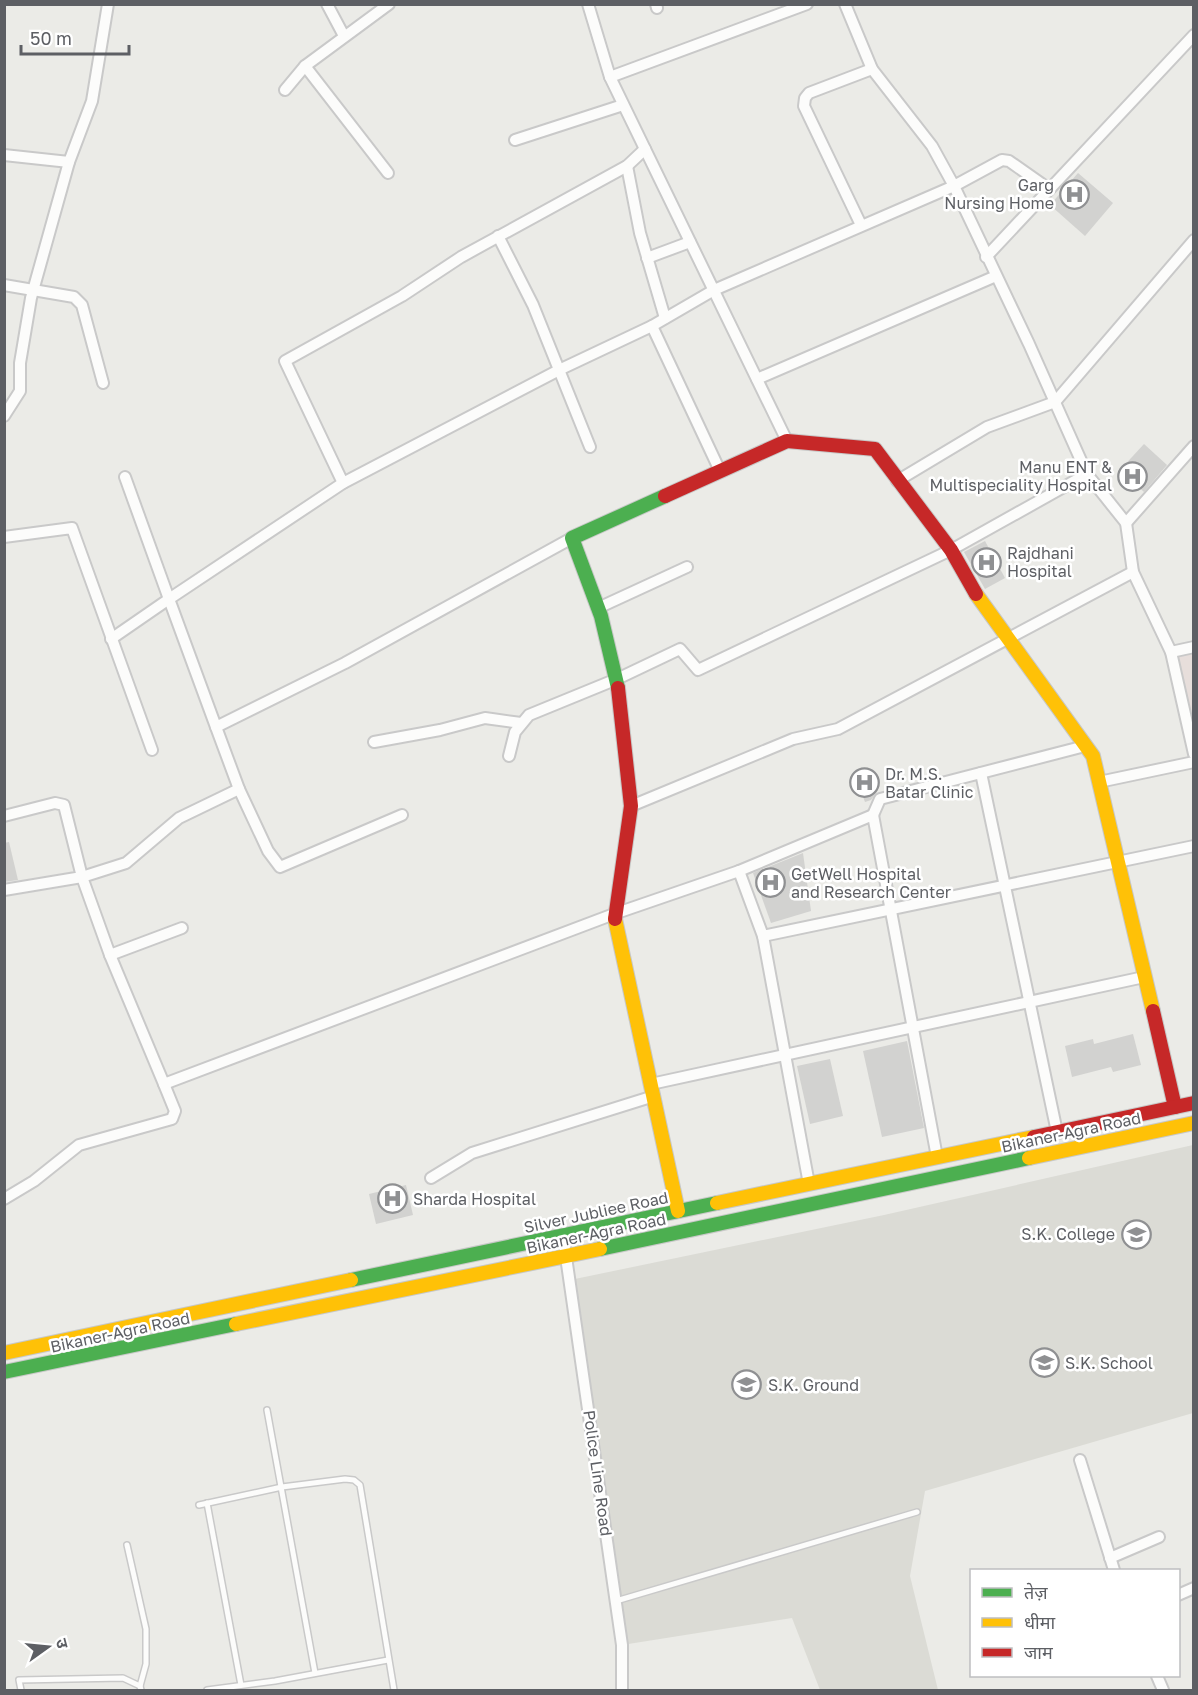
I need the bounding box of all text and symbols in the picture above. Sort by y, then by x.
scale bar [21,18,129,56]
text: 50 m [30,27,72,49]
place label: Garg Nursing Home [944,175,1054,213]
hospital icon: Garg Nursing Home [1059,178,1091,210]
place label: Manu ENT & Multispeciality Hospital [929,457,1112,495]
hospital icon: Manu ENT & Multispeciality Hospital [1117,460,1149,492]
place label: Rajdhani Hospital [1007,543,1074,581]
hospital icon: Rajdhani Hospital [970,546,1002,578]
place label: Dr. M.S. Batar Clinic [885,764,974,802]
hospital icon: Dr. M.S. Batar Clinic [848,767,880,799]
place label: GetWell Hospital and Research Center [791,864,951,902]
hospital icon: GetWell Hospital and Research Center [754,867,786,899]
street label: Bikaner-Agra Road [999,1107,1143,1157]
hospital icon: Sharda Hospital [376,1183,408,1215]
street label: Silver Jubliee Road [522,1187,670,1237]
place label: Sharda Hospital [413,1189,536,1209]
street label: Bikaner-Agra Road [524,1208,668,1258]
school or university icon: S.K. College [1120,1218,1152,1250]
place label: S.K. College [1021,1224,1115,1244]
street label: Bikaner-Agra Road [48,1307,192,1357]
school or university icon: S.K. School [1028,1347,1060,1379]
place label: S.K. School [1065,1353,1153,1373]
school or university icon: S.K. Ground [731,1369,763,1401]
place label: S.K. Ground [768,1375,859,1395]
street label: Police Line Road [579,1409,617,1537]
legend [970,1569,1180,1677]
text: तेज़ [1024,1581,1048,1603]
text: धीमा [1024,1611,1055,1633]
north arrow [18,1617,78,1677]
text: उ [52,1636,74,1651]
text: जाम [1024,1641,1054,1663]

